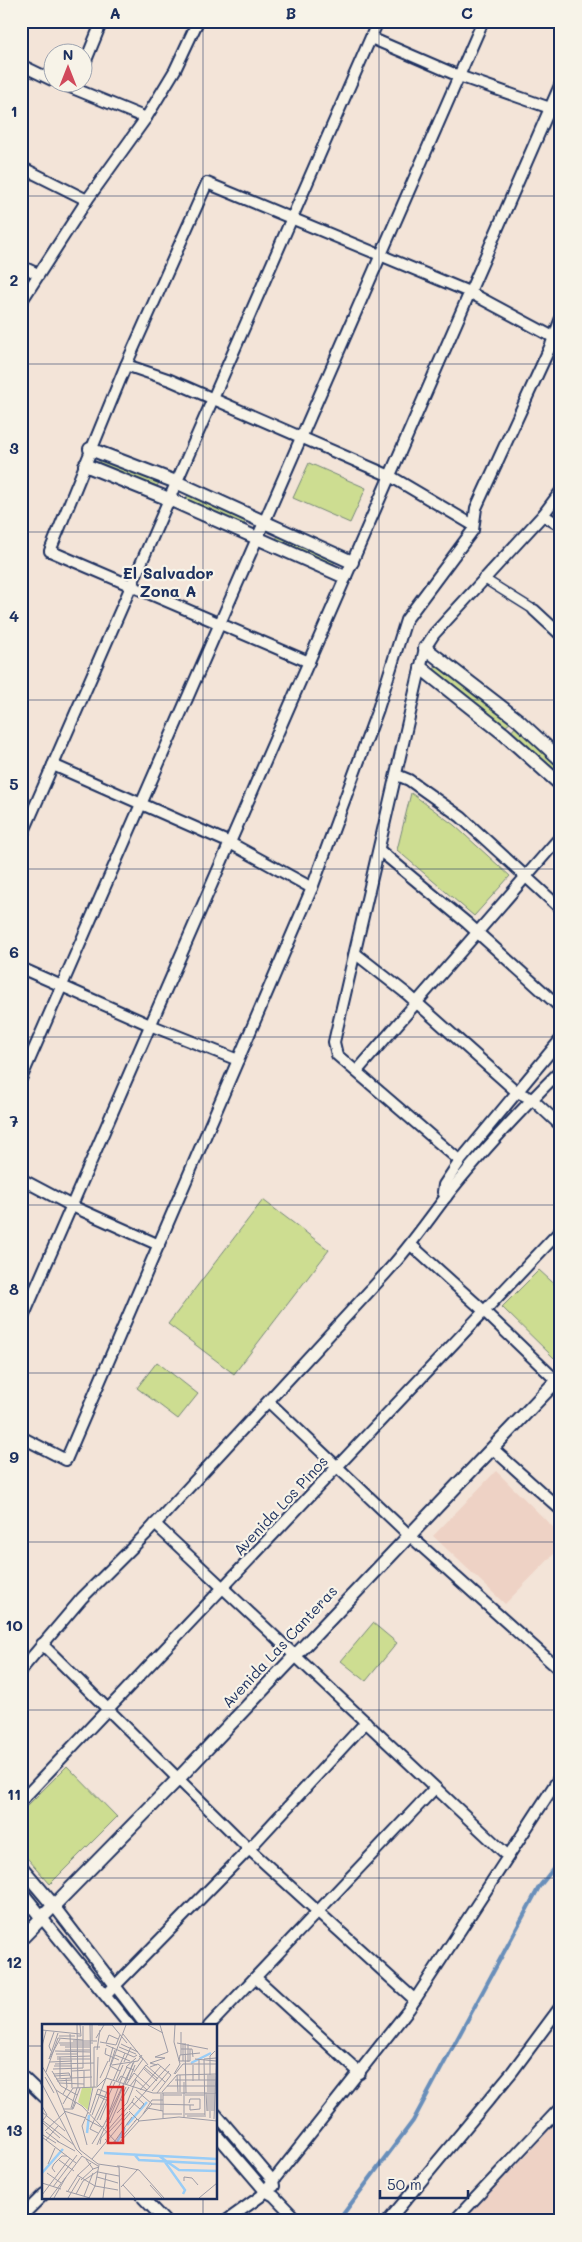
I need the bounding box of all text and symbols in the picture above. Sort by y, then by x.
text: A [109,2,121,23]
text: B [286,2,296,23]
text: C [461,2,473,23]
north arrow [42,42,92,92]
text: N [63,45,73,64]
text: 1 [10,100,18,121]
text: 2 [10,269,19,290]
text: 3 [9,437,19,458]
district label: El Salvador Zona A [122,562,214,601]
text: 4 [9,605,19,626]
text: 5 [9,773,19,794]
text: 6 [9,941,19,962]
text: 7 [10,1110,19,1131]
text: 8 [9,1278,19,1299]
text: 9 [9,1446,19,1467]
street label: Avenida Los Pinos [229,1451,332,1560]
street label: Avenida Las Canteras [217,1581,341,1712]
text: 10 [5,1614,23,1635]
text: 11 [7,1783,21,1804]
text: 12 [6,1951,22,1972]
inset map [42,2024,218,2200]
text: 13 [6,2119,23,2140]
scale bar [380,2167,467,2199]
text: 50 m [387,2174,422,2194]

